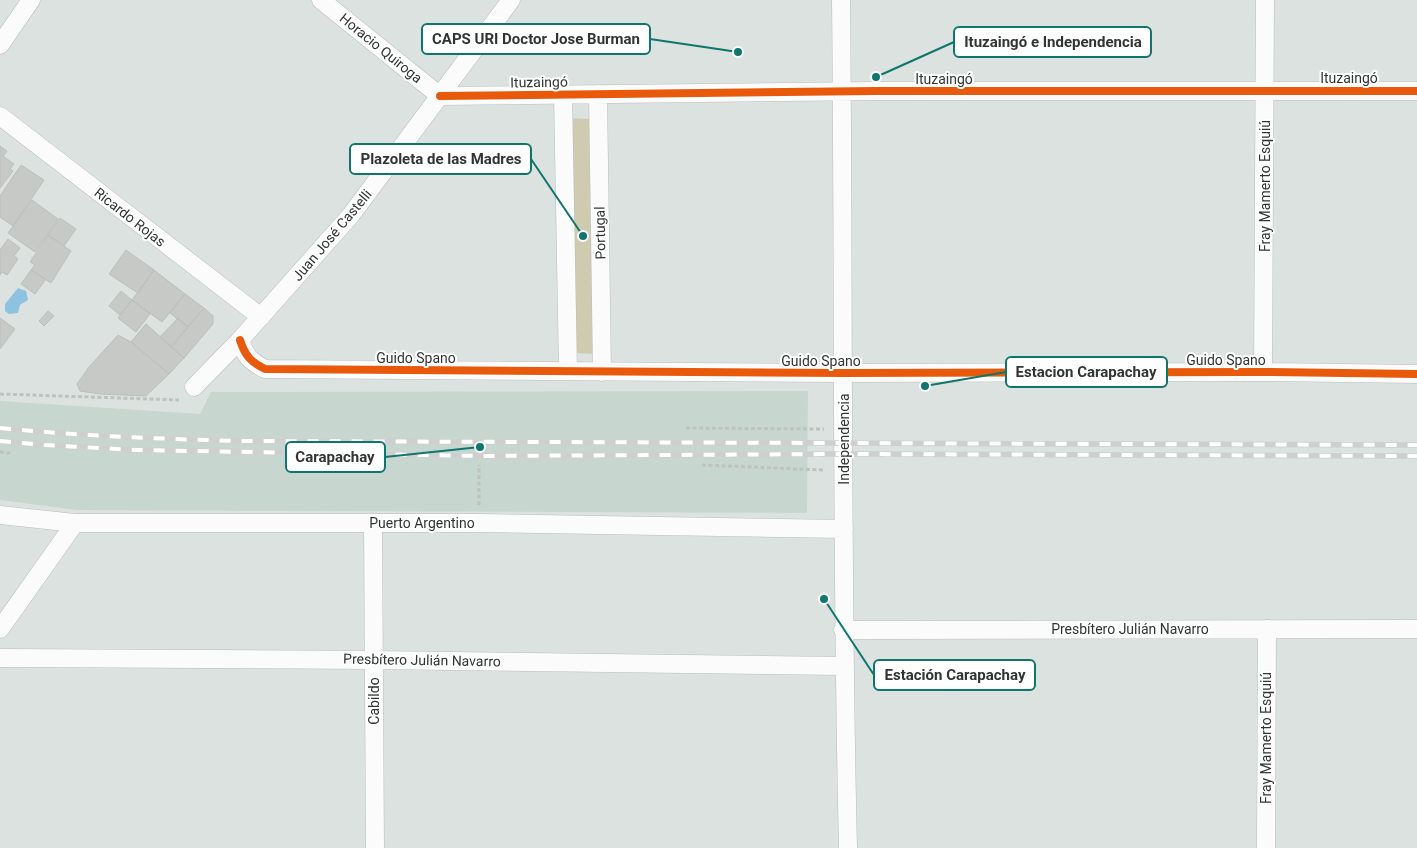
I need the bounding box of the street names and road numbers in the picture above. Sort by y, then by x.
street label: Horacio Quiroga [337,10,425,86]
street label: Ituzaingó [1320,70,1378,86]
street label: Ituzaingó [915,71,973,87]
street label: Ituzaingó [510,73,568,91]
street label: Fray Mamerto Esquiú [1257,120,1273,252]
street label: Ricardo Rojas [91,184,169,250]
street label: Juan José Castelli [289,186,375,284]
street label: Portugal [592,206,608,260]
street label: Guido Spano [376,350,456,366]
street label: Guido Spano [1186,352,1266,368]
street label: Guido Spano [781,353,861,369]
street label: Independencia [836,393,852,485]
street label: Puerto Argentino [369,515,475,531]
street label: Presbítero Julián Navarro [1051,621,1209,637]
street label: Presbítero Julián Navarro [343,651,501,669]
street label: Fray Mamerto Esquiú [1258,672,1274,804]
street label: Cabildo [366,677,382,725]

